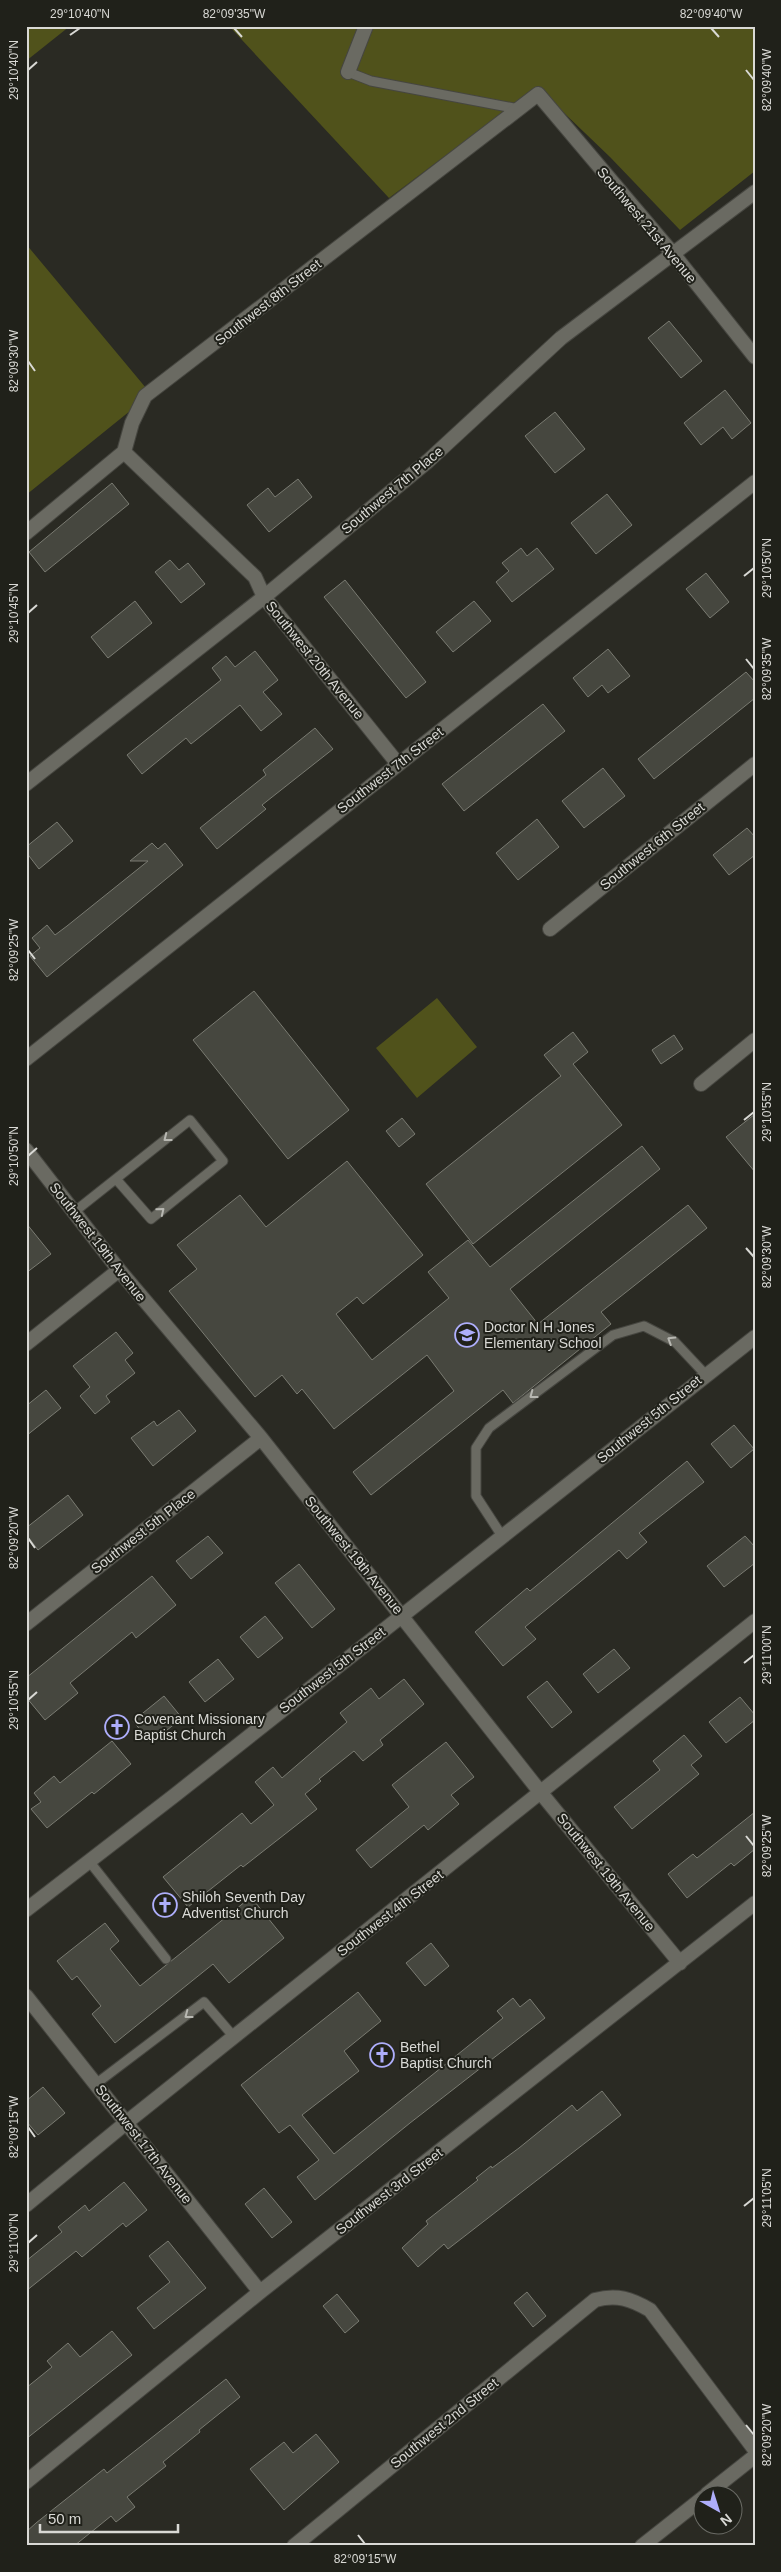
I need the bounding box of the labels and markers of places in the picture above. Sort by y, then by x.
place label: Doctor N H Jones Elementary School [484,1319,602,1351]
school or university icon: Doctor N H Jones Elementary School [454,1322,480,1348]
place label: Covenant Missionary Baptist Church [134,1711,265,1743]
church icon: Covenant Missionary Baptist Church [104,1714,130,1740]
place label: Shiloh Seventh Day Adventist Church [182,1889,305,1921]
church icon: Shiloh Seventh Day Adventist Church [152,1892,178,1918]
place label: Bethel Baptist Church [400,2039,492,2071]
church icon: Bethel Baptist Church [369,2042,395,2068]

